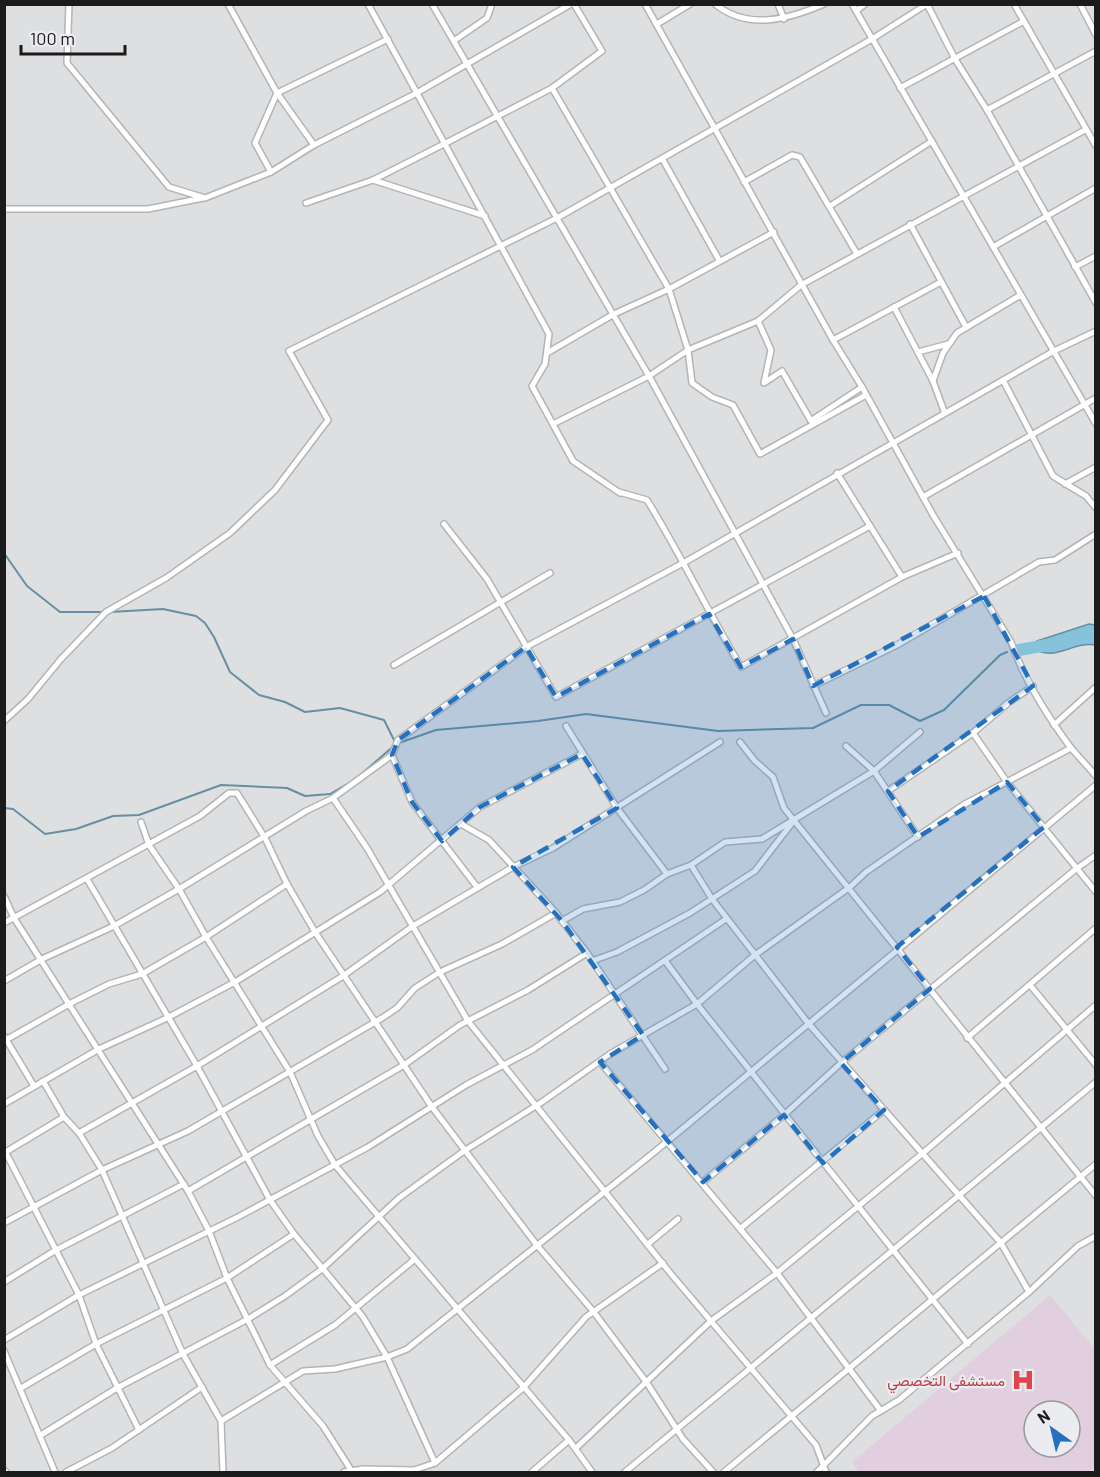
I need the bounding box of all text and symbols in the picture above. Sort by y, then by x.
scale bar [21,18,124,56]
text: 100 m [30,27,75,49]
hospital icon: مستشفى التخصصي [1010,1367,1036,1393]
place label: مستشفى التخصصي [887,1371,1005,1394]
north arrow [1022,1399,1082,1459]
text: N [1034,1405,1053,1427]

